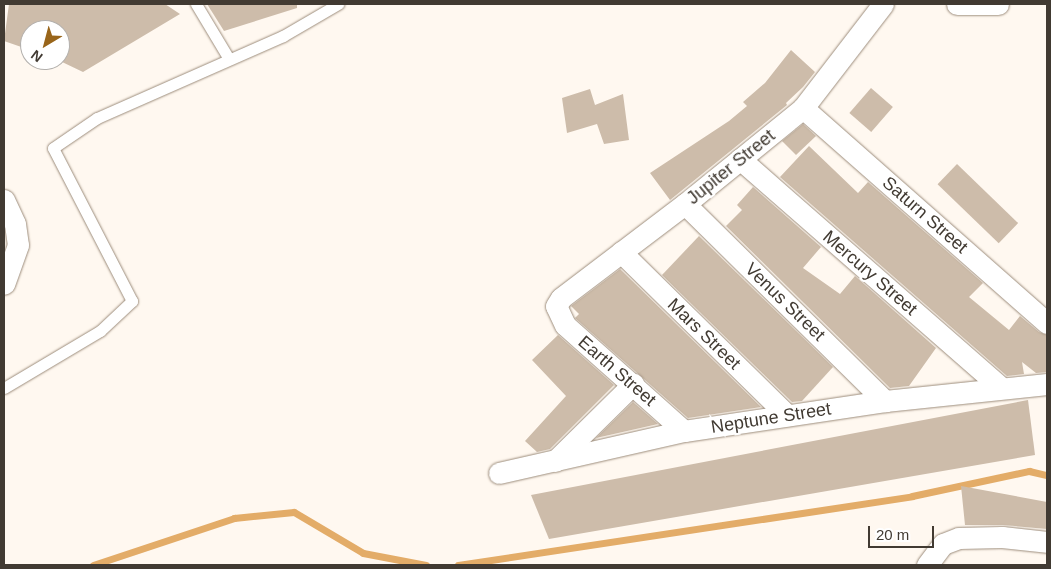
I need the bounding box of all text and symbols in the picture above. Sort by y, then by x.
north arrow [20,20,70,70]
text: N [28,47,45,66]
street label: Jupiter Street [683,125,779,209]
street label: Saturn Street [878,172,972,258]
street label: Mercury Street [818,226,922,320]
street label: Venus Street [740,258,830,346]
street label: Mars Street [663,294,745,374]
street label: Earth Street [574,331,660,411]
street label: Neptune Street [710,398,832,438]
scale bar [871,516,937,548]
text: 20 m [876,526,909,543]

